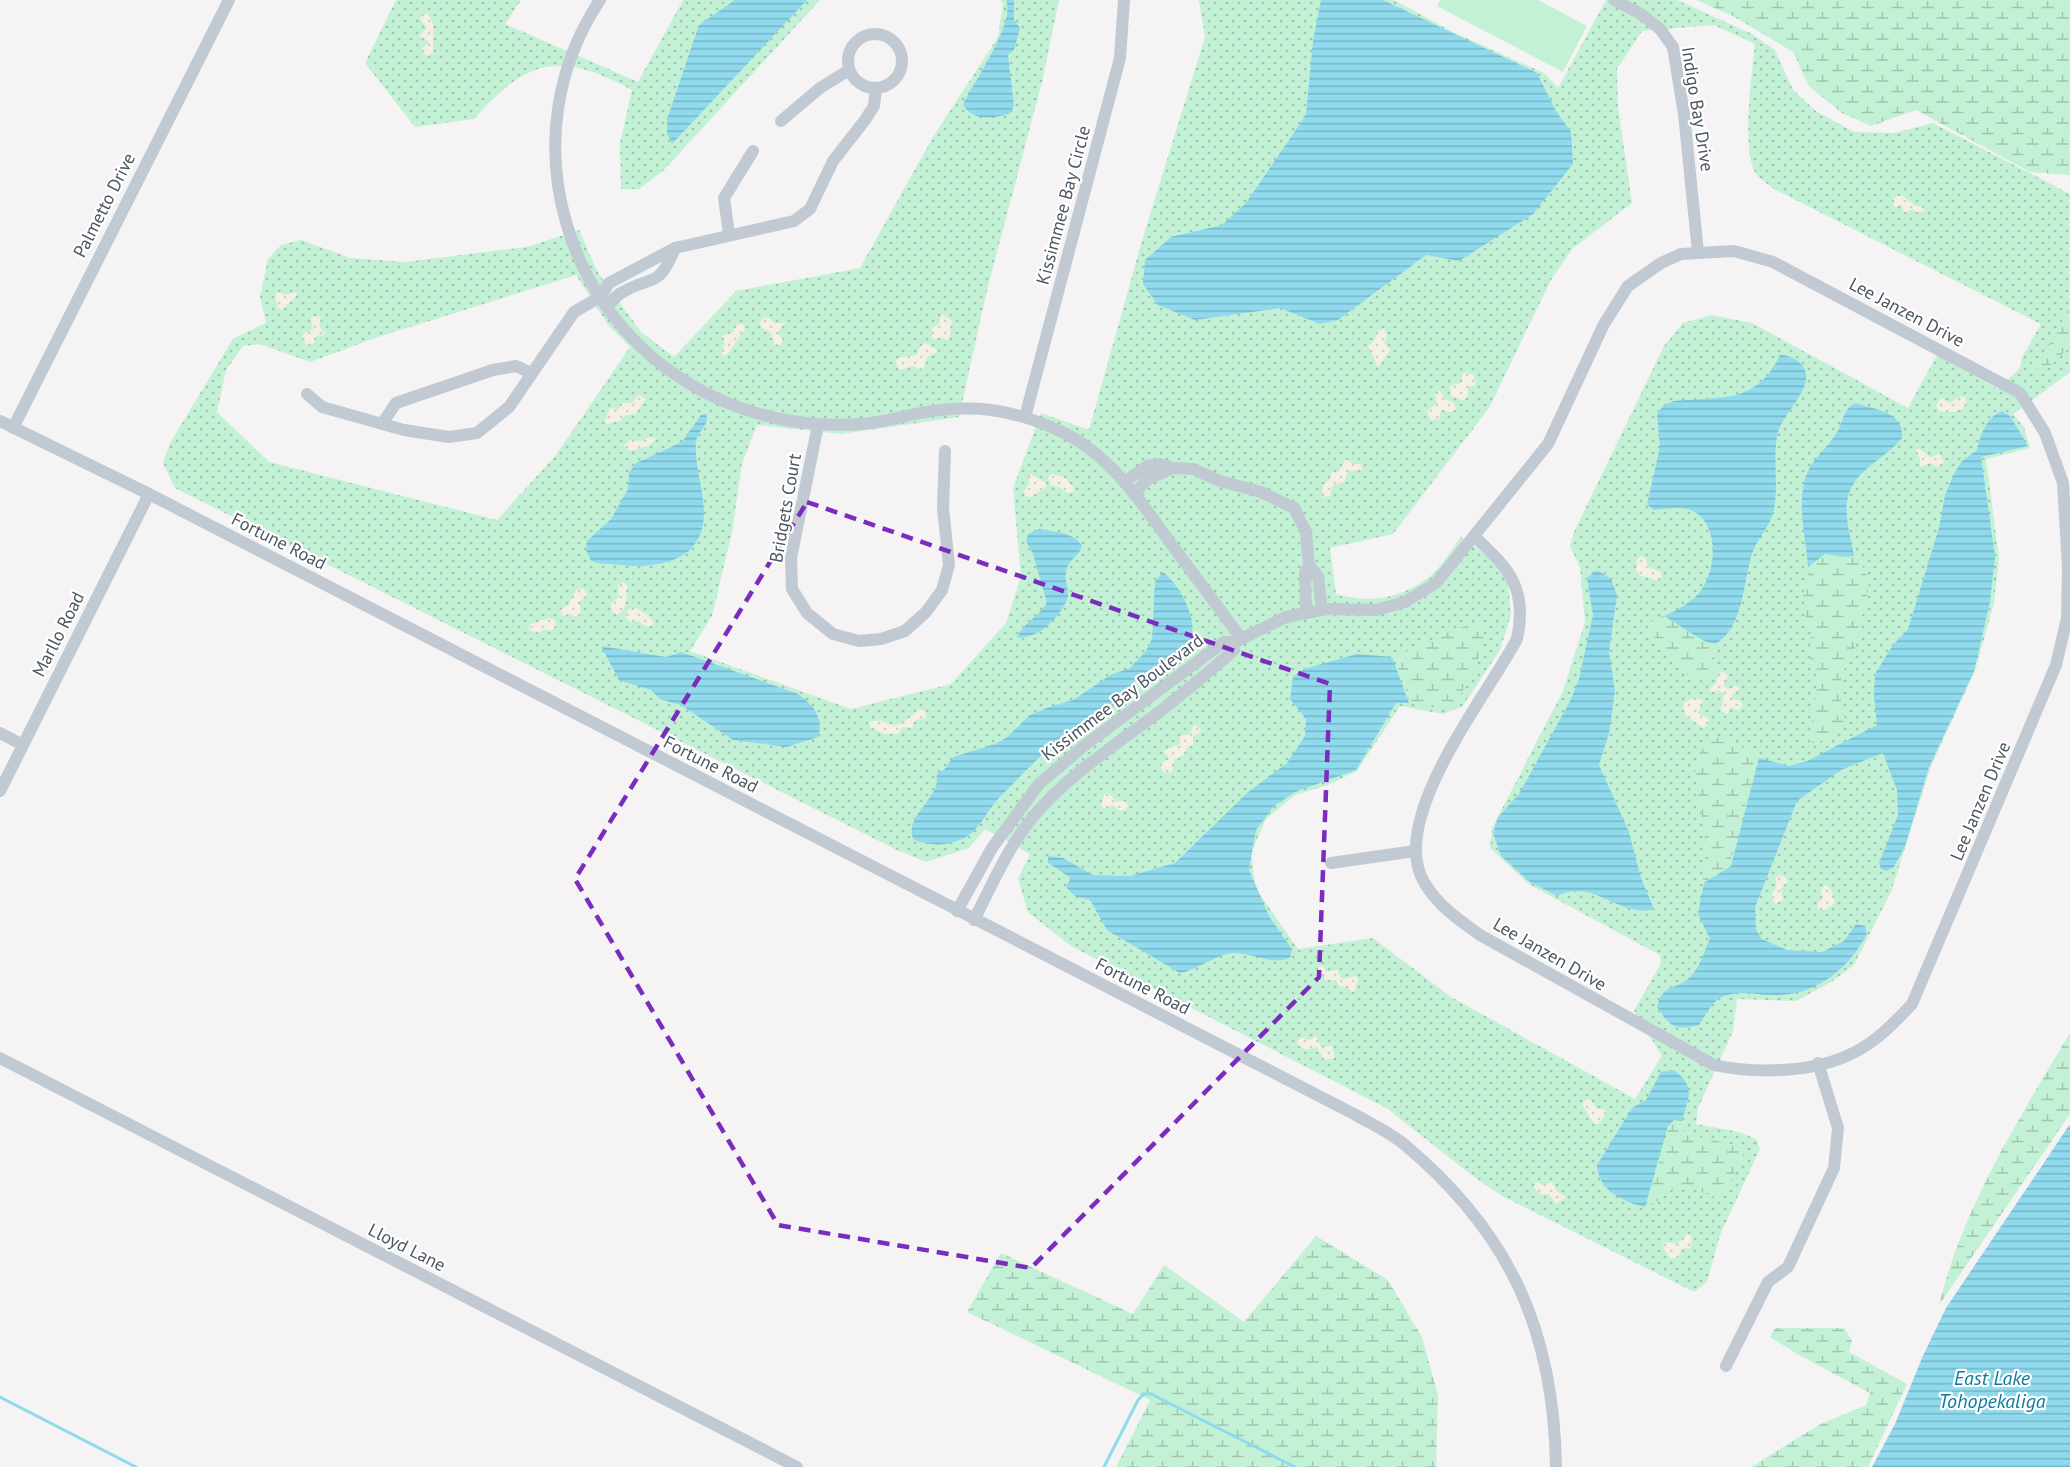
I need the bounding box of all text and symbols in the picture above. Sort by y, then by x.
street label: Indigo Bay Drive [1677,45,1719,173]
street label: Kissimmee Bay Circle [1031,123,1095,287]
street label: Palmetto Drive [68,149,140,261]
street label: Lee Janzen Drive [1846,272,1968,352]
street label: Bridgets Court [764,452,806,564]
street label: Fortune Road [228,507,330,575]
street label: Marllo Road [27,588,89,680]
street label: Kissimmee Bay Boulevard [1036,628,1208,766]
street label: Fortune Road [660,730,762,798]
street label: Lee Janzen Drive [1945,738,2015,864]
street label: Lee Janzen Drive [1489,912,1611,996]
street label: Fortune Road [1092,952,1194,1020]
street label: Lloyd Lane [364,1218,450,1276]
water label: East Lake Tohopekaliga [1939,1365,2046,1414]

